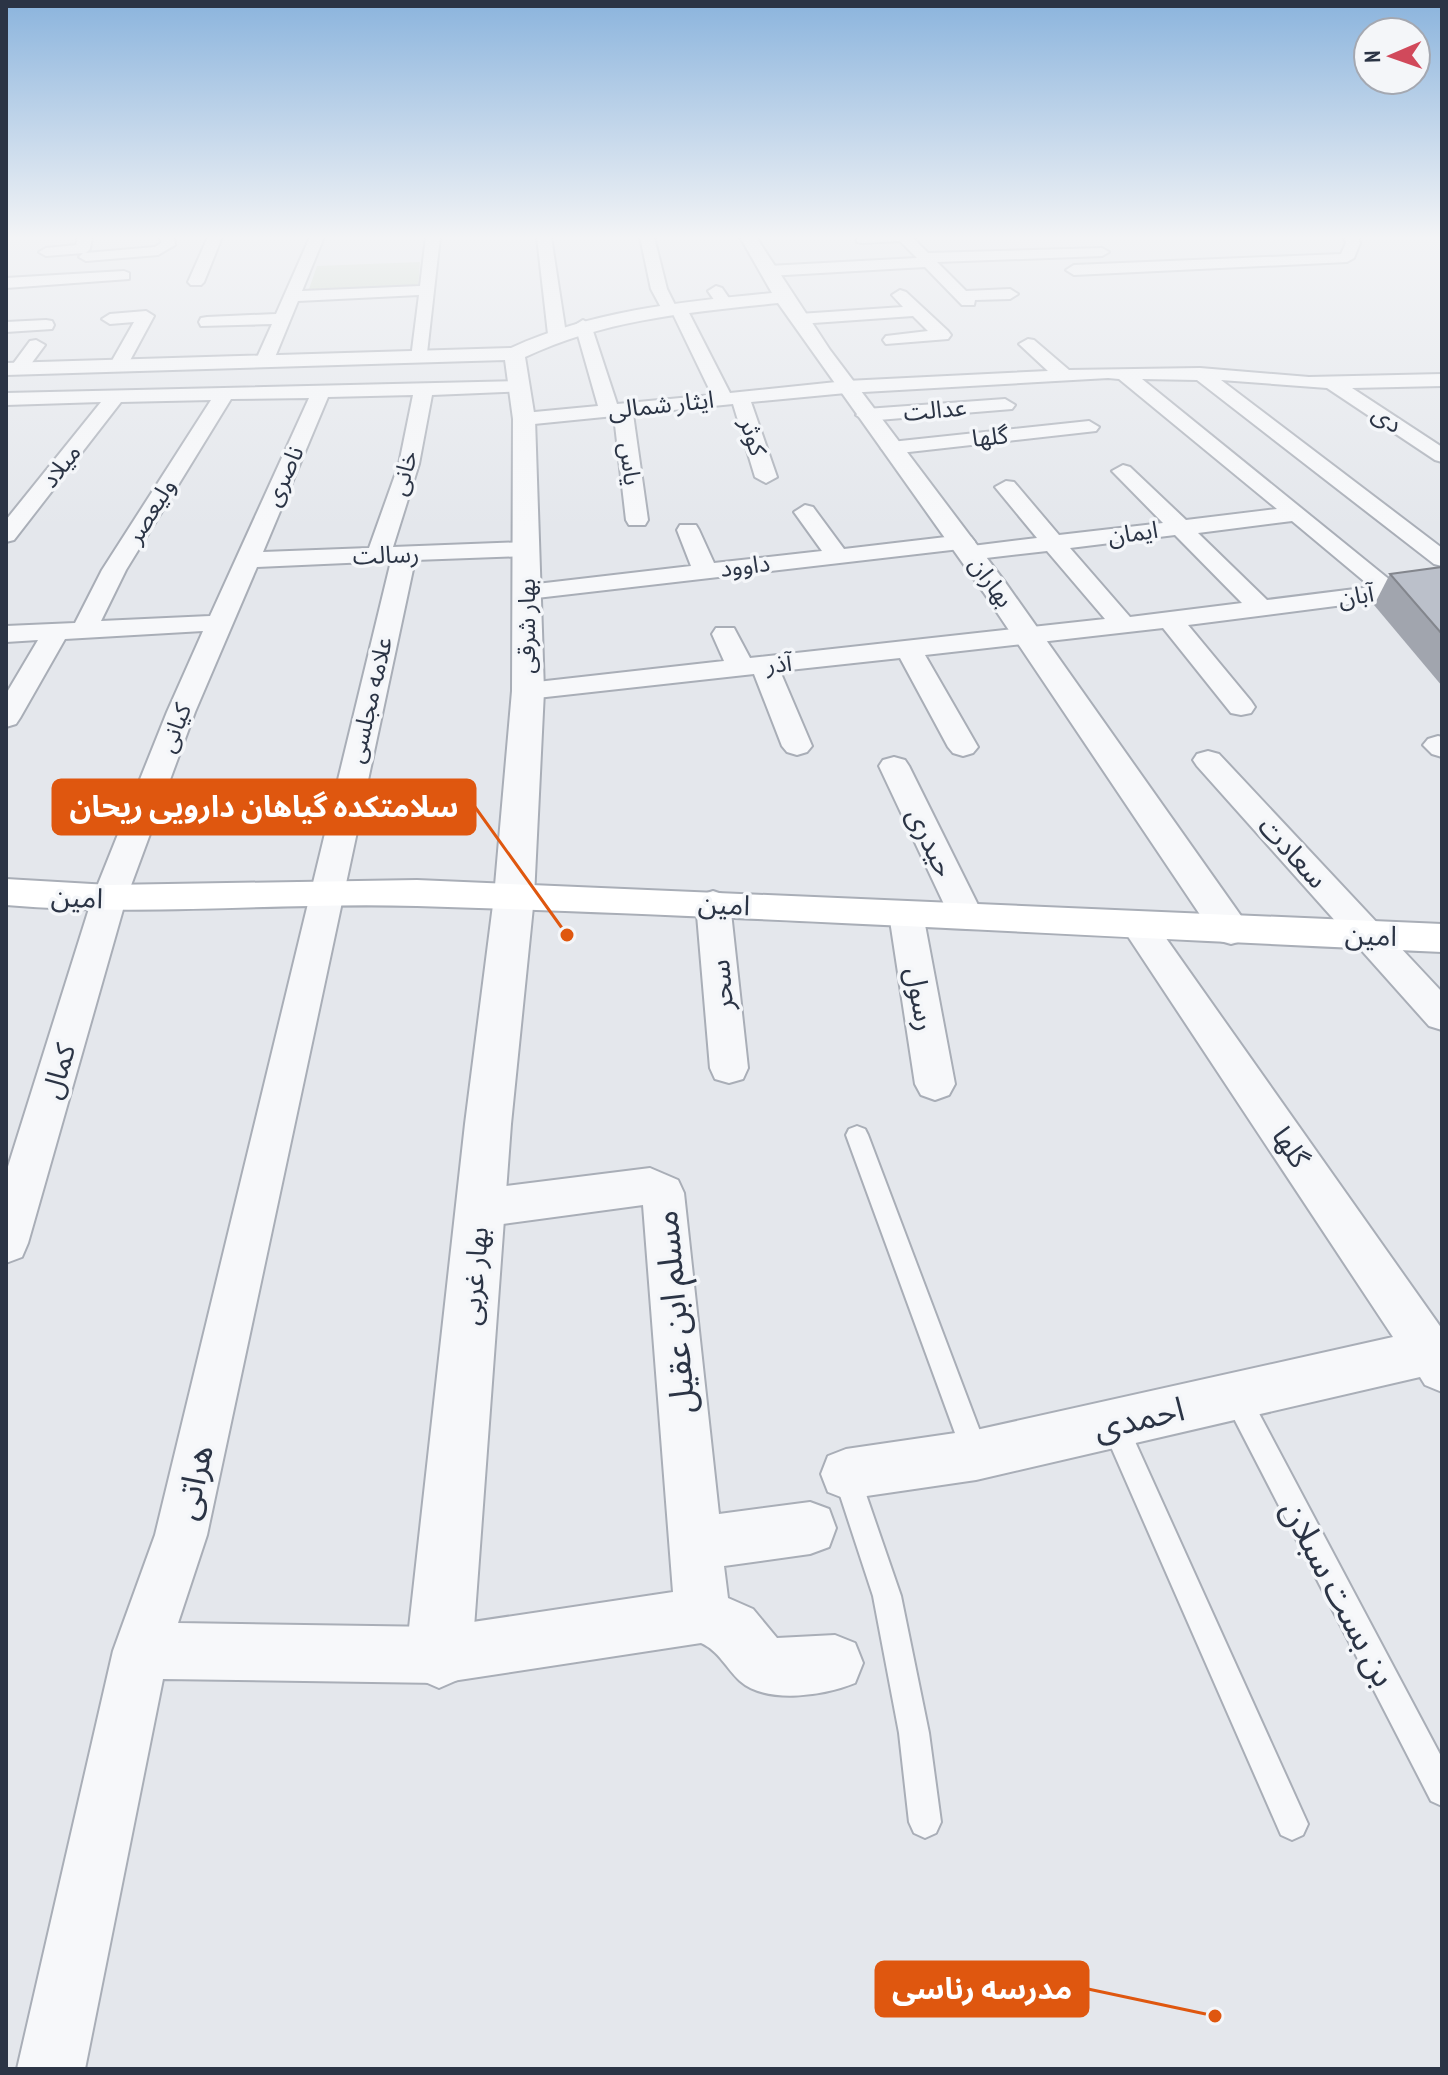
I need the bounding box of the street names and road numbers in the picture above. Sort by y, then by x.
street label: ایثار شمالی [606,384,715,425]
street label: عدالت [902,391,968,428]
street label: دی [1366,397,1408,440]
street label: کوثر [733,413,774,461]
street label: گلها [970,419,1011,454]
street label: میلاد [34,437,87,494]
street label: ناصری [257,441,310,511]
street label: یاس [612,441,649,487]
street label: خانی [382,447,425,499]
street label: ولیعصر [118,473,182,550]
street label: ایمان [1106,514,1160,551]
street label: رسالت [352,538,420,571]
street label: داوود [718,547,772,584]
street label: بهاران [962,550,1020,613]
street label: آبان [1336,577,1377,614]
street label: بهار شرقی [511,578,542,674]
street label: علامه مجلسی [340,634,399,766]
street label: آذر [763,647,794,680]
street label: کیانی [151,698,198,757]
street label: حیدری [899,801,964,883]
street label: سعادت [1251,808,1336,896]
street label: امین [50,877,104,916]
street label: امین [697,884,751,923]
street label: امین [1344,915,1398,954]
street label: سحر [700,958,741,1013]
street label: رسول [898,964,945,1034]
street label: کمال [32,1039,83,1103]
street label: گلها [1264,1119,1319,1175]
street label: مسلم ابن عقیل [642,1208,709,1416]
street label: بهار غربی [451,1225,496,1327]
street label: احمدی [1089,1385,1188,1449]
street label: هراتی [162,1440,222,1523]
street label: بن بست سبلان [1272,1491,1408,1694]

